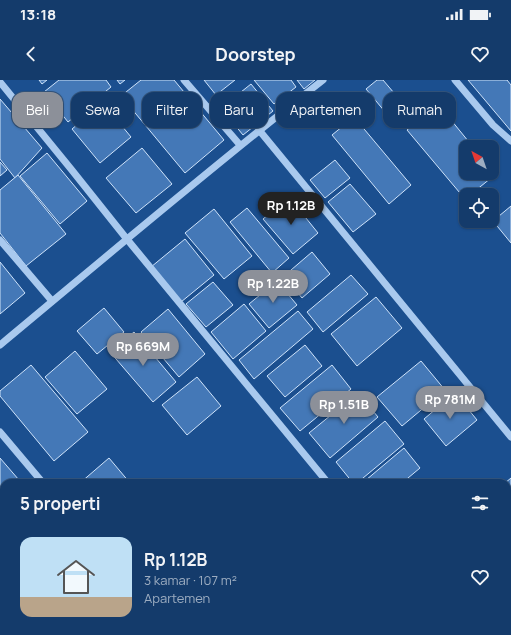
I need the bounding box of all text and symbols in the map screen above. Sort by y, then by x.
text: 13:18 [20,4,56,25]
text: Doorstep [215,42,296,66]
icon: back [20,43,42,65]
icon: heart [469,43,491,65]
chip: Beli [12,92,63,128]
chip: Sewa [71,92,134,128]
chip: Filter [142,92,202,128]
chip: Baru [210,92,268,128]
chip: Apartemen [276,92,375,128]
chip: Rumah [383,92,456,128]
north arrow [459,140,499,180]
map controls [459,140,499,228]
button: locate [459,188,499,228]
pin: Rp 1.12B [250,192,332,226]
text: Rp 1.12B [267,196,315,214]
pin: Rp 1.22B [232,270,314,304]
text: Rp 1.22B [247,274,299,292]
pin: Rp 669M [106,333,180,367]
text: Rp 669M [116,337,170,355]
pin: Rp 781M [413,386,487,420]
text: Rp 781M [425,390,475,408]
pin: Rp 1.51B [303,391,385,425]
text: Rp 1.51B [319,395,369,413]
text: 5 properti [20,492,101,515]
icon: filters [469,492,491,514]
text: Rp 1.12B [144,548,207,571]
icon: home [52,553,100,601]
icon: heart [469,566,491,588]
text: 3 kamar · 107 m² [144,571,237,589]
text: Apartemen [144,589,210,607]

